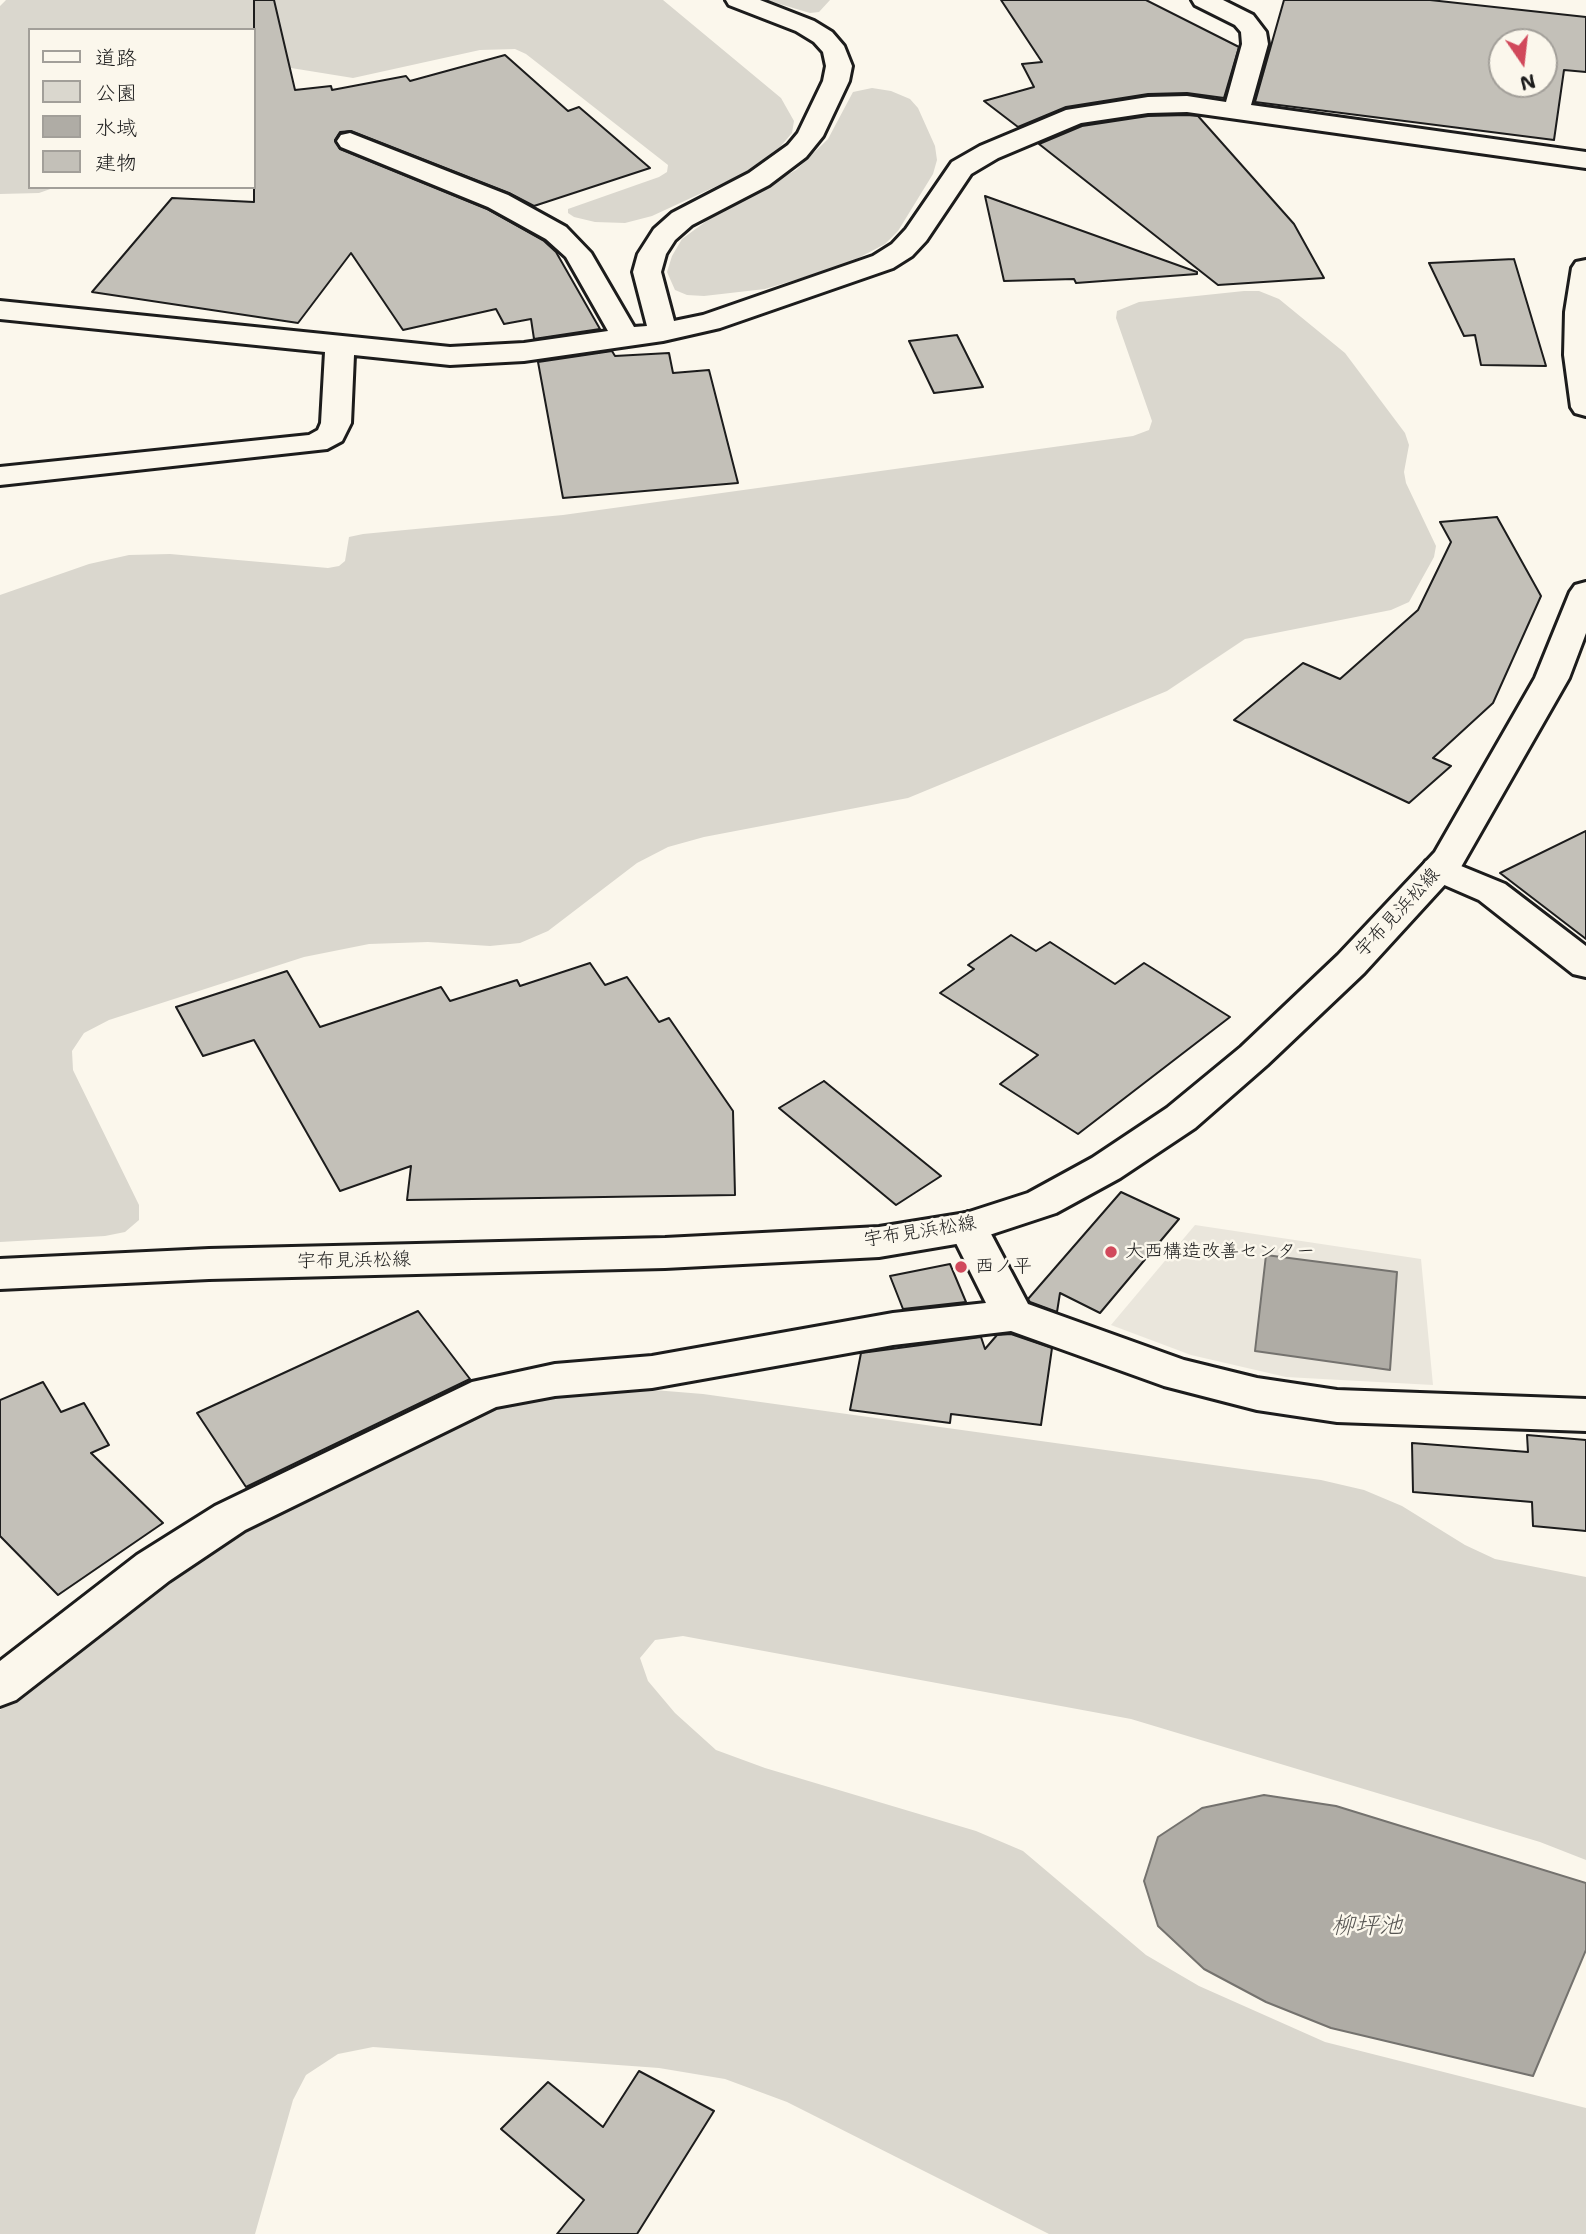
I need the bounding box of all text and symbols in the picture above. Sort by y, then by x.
legend [28,28,256,189]
north arrow [1488,28,1558,98]
text: 道路 [95,44,137,72]
text: N [1517,68,1538,96]
text: 公園 [95,79,137,107]
text: 水域 [95,114,137,142]
text: 建物 [95,149,137,177]
street label: 宇布見浜松線 [1351,864,1445,962]
street label: 宇布見浜松線 [862,1212,978,1252]
place label: 大西構造改善センター [1125,1241,1315,1263]
marker: 大西構造改善センター [1103,1244,1119,1260]
street label: 宇布見浜松線 [297,1249,411,1273]
place label: 西ノ平 [975,1256,1032,1278]
marker: 西ノ平 [953,1259,969,1275]
water label: 柳坪池 [1331,1913,1403,1941]

